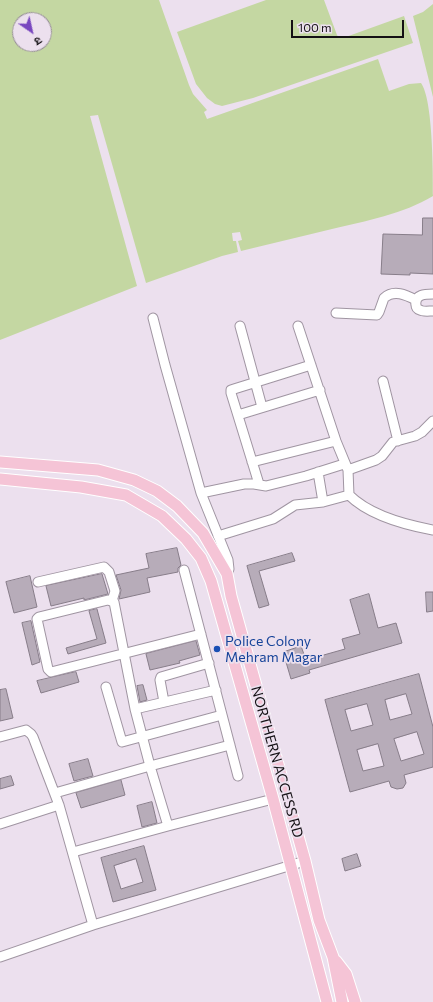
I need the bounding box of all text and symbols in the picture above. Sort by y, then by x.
north arrow [12,12,52,52]
scale bar [293,12,406,38]
text: 100 m [298,20,332,34]
text: उ [32,34,45,49]
place label: Police Colony Mehram Magar [225,633,322,666]
marker: Police Colony Mehram Magar [212,644,222,654]
street label: NORTHERN ACCESS RD [247,684,307,840]

